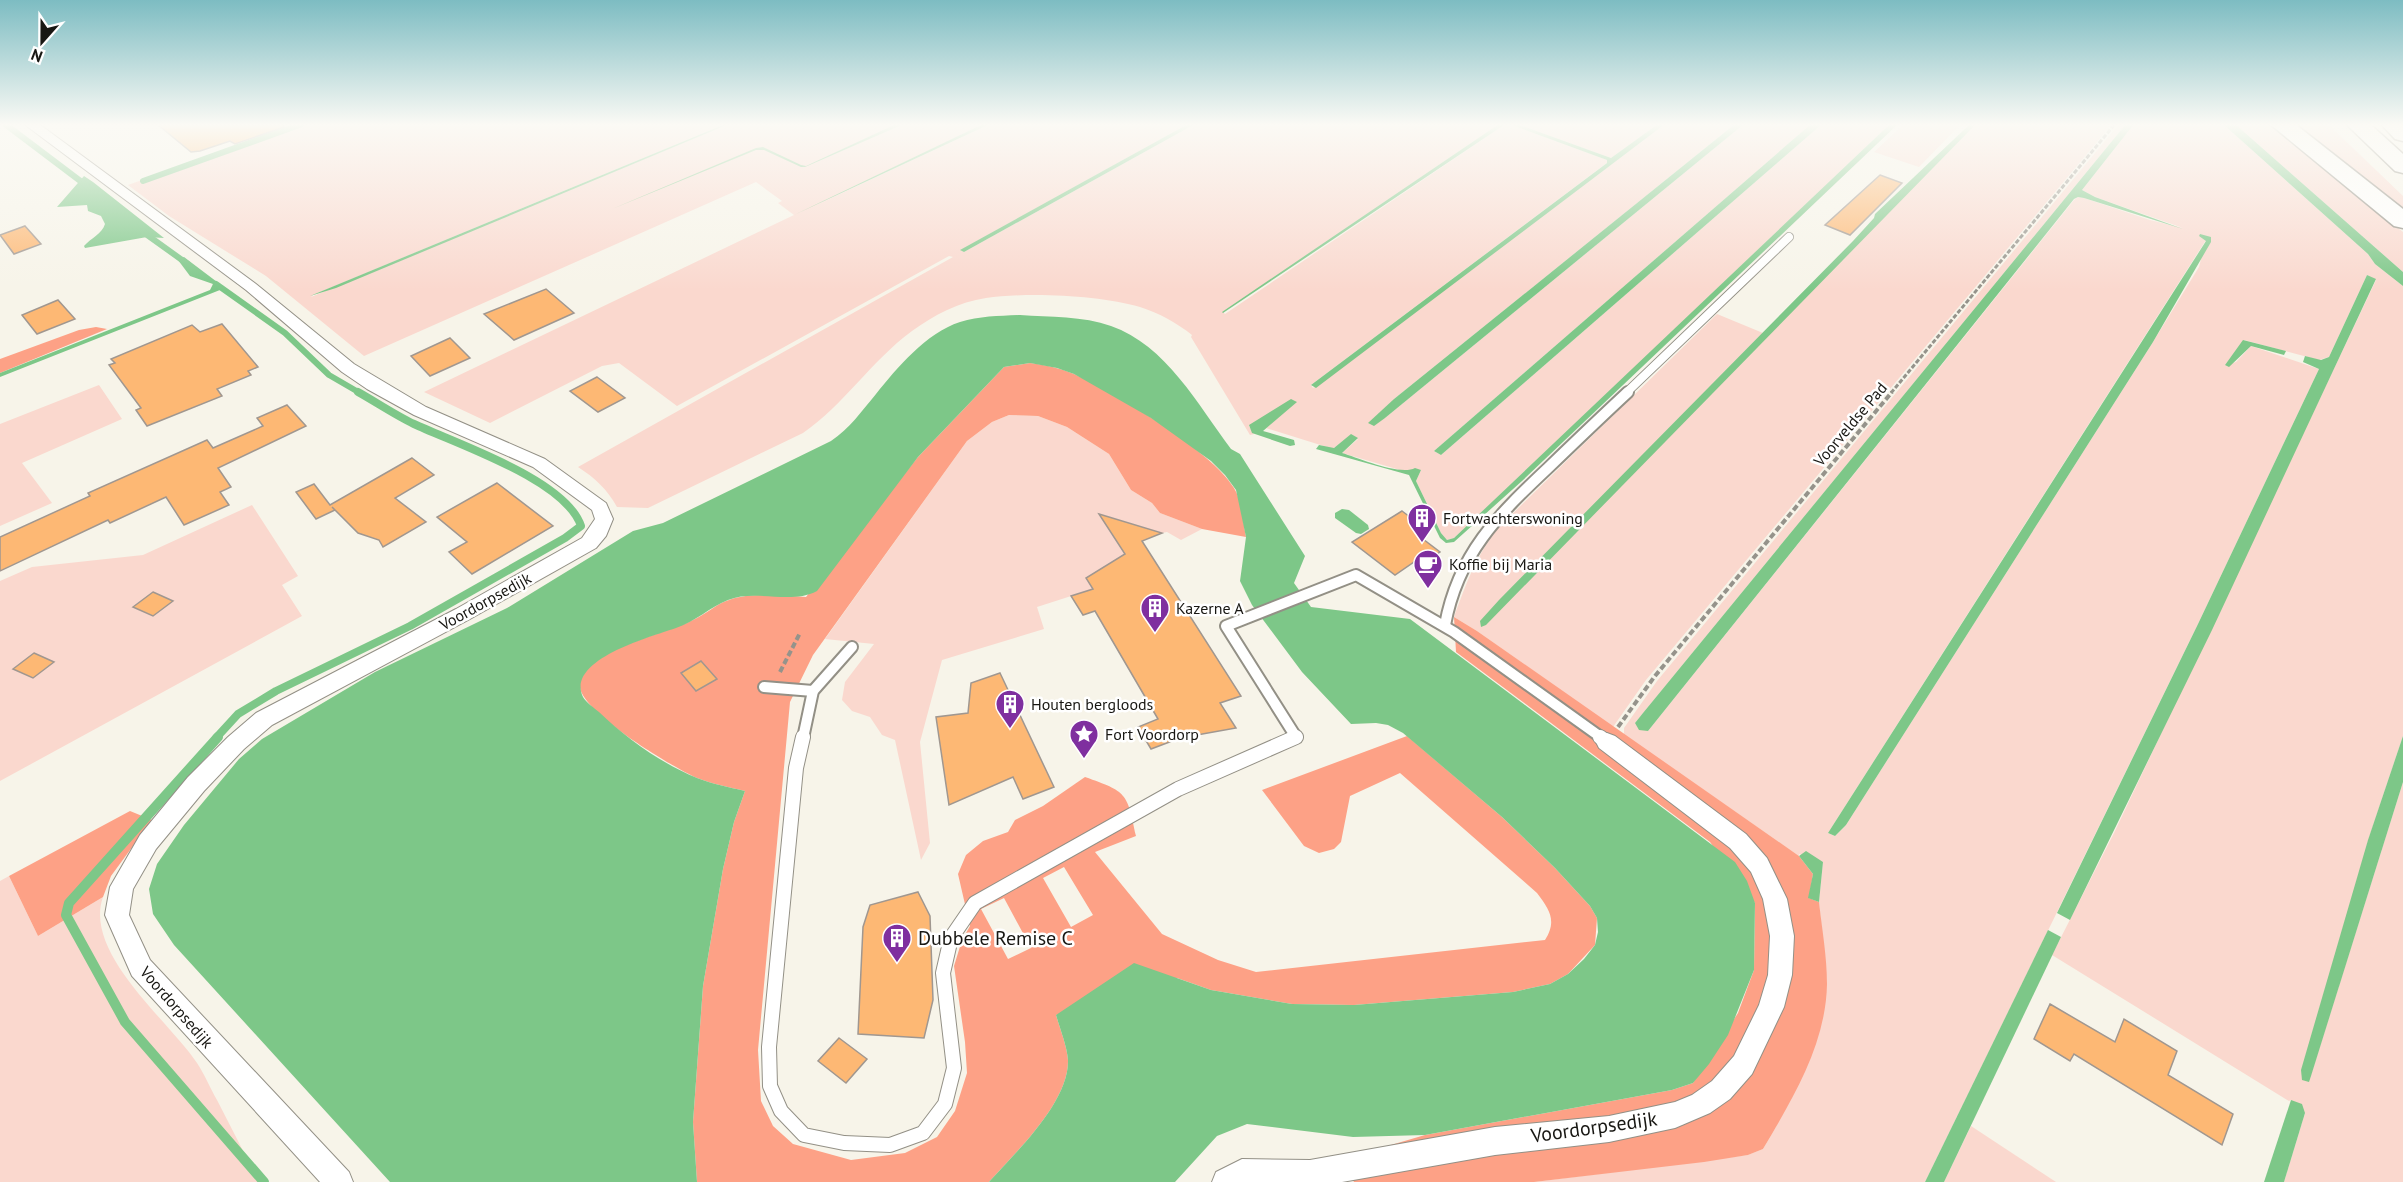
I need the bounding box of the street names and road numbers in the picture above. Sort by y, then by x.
street label: Voorveldse Pad [1808,378,1891,471]
street label: Voordorpsedijk [435,567,535,635]
street label: Voordorpsedijk [135,961,218,1052]
street label: Voordorpsedijk [1528,1105,1659,1149]

